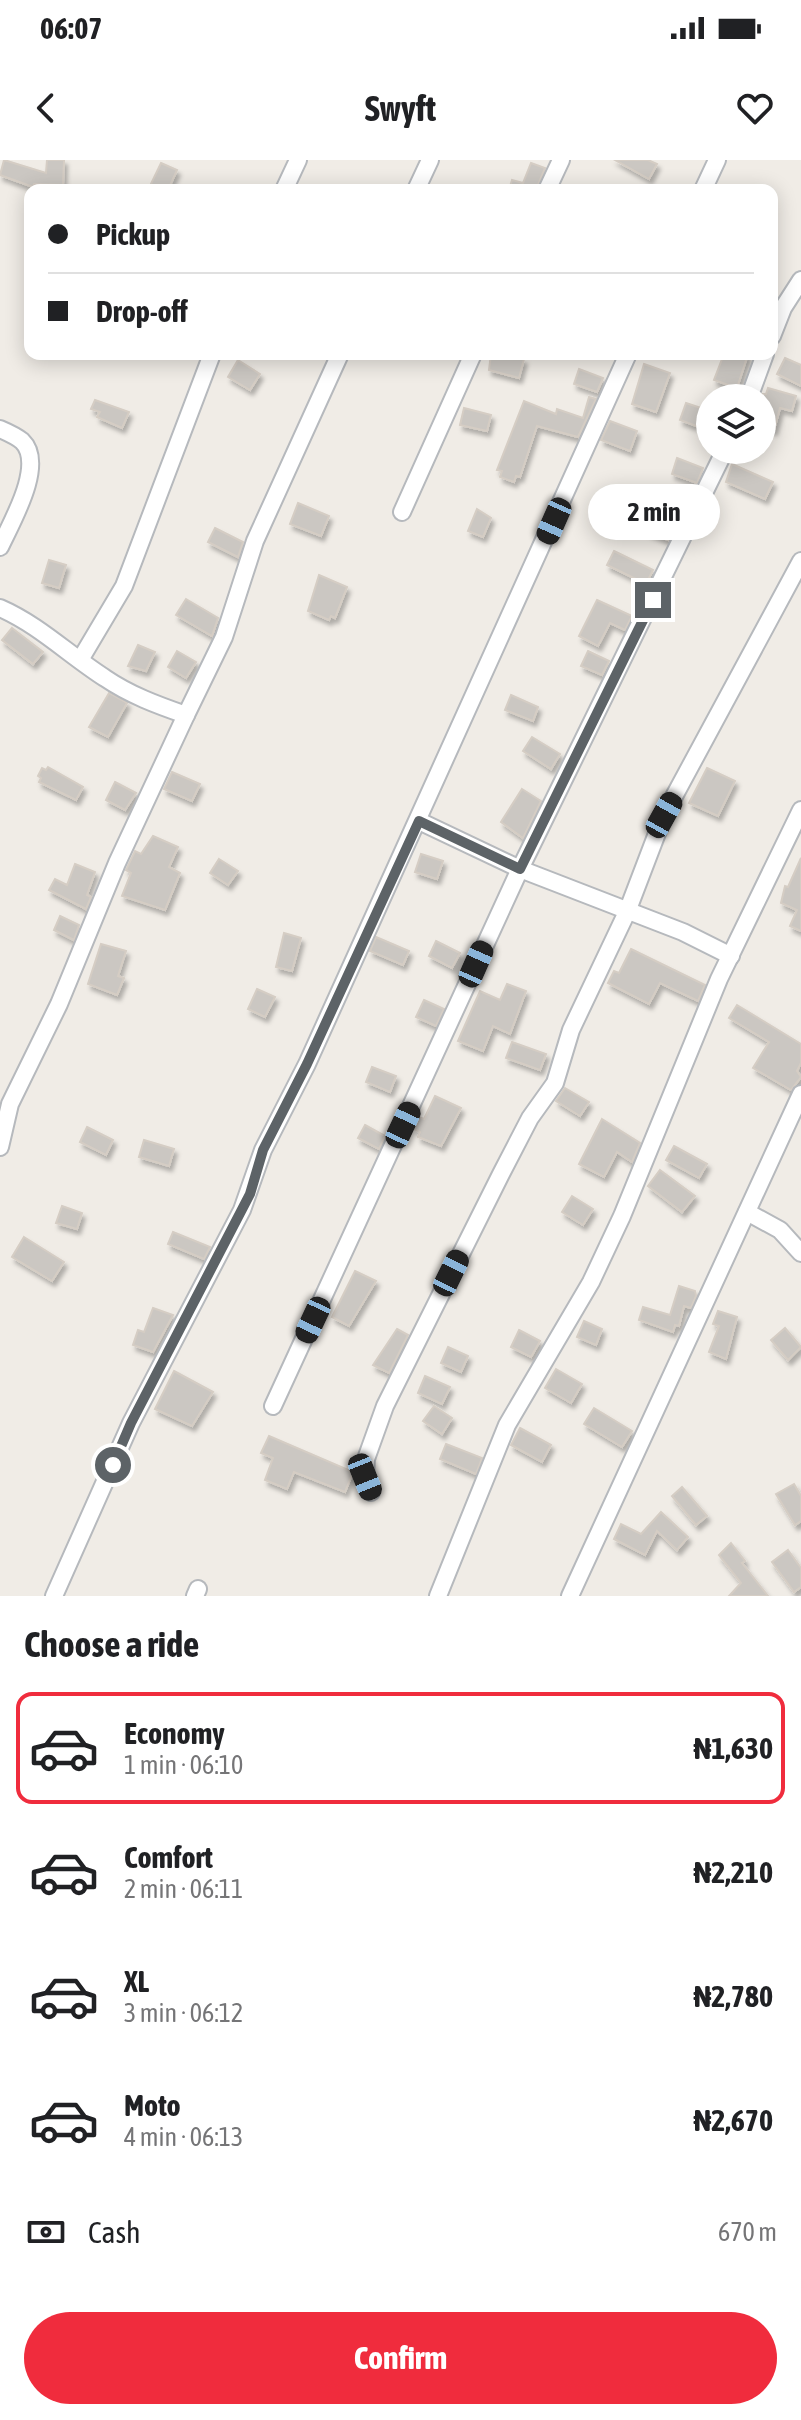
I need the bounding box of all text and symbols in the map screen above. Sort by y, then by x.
text: 06:07 [40,11,102,45]
icon: back [24,86,68,130]
icon: heart [733,86,777,130]
text: Swyft [365,87,436,129]
text: Pickup [96,217,170,251]
text: Drop-off [96,294,188,328]
map controls [696,384,776,464]
button: layers [696,384,776,464]
callout: 2 min [587,484,719,540]
car [533,494,575,548]
text: 2 min [627,497,681,527]
route end [635,582,671,618]
car [642,788,686,842]
car [455,937,497,991]
car [382,1098,424,1152]
car [430,1246,472,1300]
car [292,1293,334,1347]
route start [95,1447,131,1483]
car [345,1450,385,1504]
text: Choose a ride [24,1623,199,1665]
icon: car [28,1712,100,1784]
text: Economy [124,1716,225,1750]
text: ₦1,630 [694,1731,773,1765]
text: 1 min · 06:10 [124,1750,243,1780]
icon: car [28,1836,100,1908]
text: Comfort [124,1840,213,1874]
text: ₦2,210 [694,1855,773,1889]
text: 2 min · 06:11 [124,1874,243,1904]
icon: car [28,1960,100,2032]
text: XL [124,1964,149,1998]
text: ₦2,780 [694,1979,773,2013]
text: 3 min · 06:12 [124,1998,243,2028]
icon: car [28,2084,100,2156]
text: Moto [124,2088,181,2122]
text: ₦2,670 [694,2103,773,2137]
text: 4 min · 06:13 [124,2122,243,2152]
icon: cash [24,2210,68,2254]
text: Cash [88,2215,141,2249]
text: 670 m [718,2217,777,2247]
button: Confirm [24,2312,777,2404]

